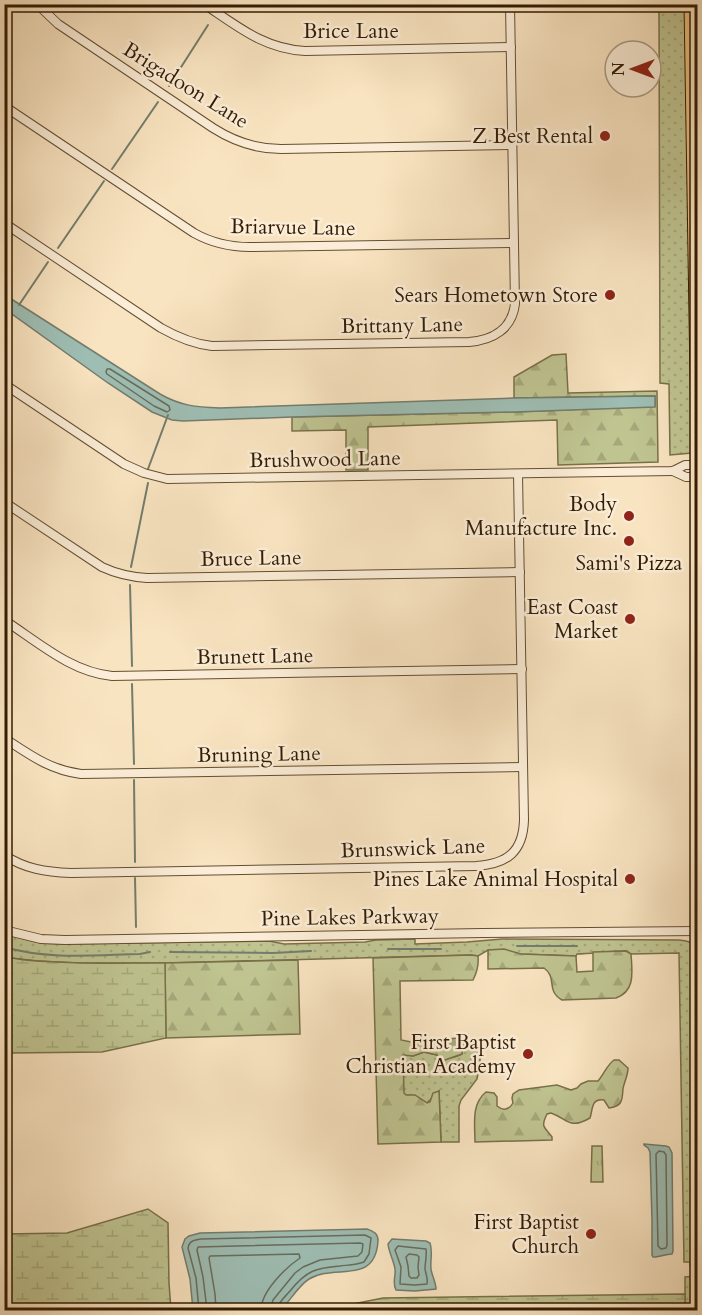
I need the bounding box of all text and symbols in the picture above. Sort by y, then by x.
street label: Brice Lane [303,17,399,46]
street label: Brigadoon Lane [117,35,254,136]
north arrow [603,39,663,99]
text: N [608,62,630,76]
place label: Z Best Rental [472,122,593,151]
marker: Z Best Rental [598,129,612,143]
street label: Briarvue Lane [230,212,356,243]
place label: Sears Hometown Store [394,281,598,310]
marker: Sears Hometown Store [603,288,617,302]
street label: Brittany Lane [341,310,463,341]
street label: Brushwood Lane [249,444,401,475]
place label: Body Manufacture Inc. [465,490,617,543]
marker: Body Manufacture Inc. [622,509,636,523]
marker: Sami's Pizza [622,534,636,548]
street label: Bruce Lane [200,543,302,574]
place label: Sami's Pizza [576,549,682,578]
place label: East Coast Market [527,593,618,646]
marker: East Coast Market [623,612,637,626]
street label: Brunett Lane [196,641,314,672]
street label: Bruning Lane [197,739,321,770]
street label: Brunswick Lane [340,831,486,866]
place label: Pines Lake Animal Hospital [373,865,618,894]
marker: Pines Lake Animal Hospital [623,872,637,886]
street label: Pine Lakes Parkway [261,901,439,934]
place label: First Baptist Christian Academy [345,1028,516,1081]
marker: First Baptist Christian Academy [521,1047,535,1061]
place label: First Baptist Church [473,1208,579,1261]
marker: First Baptist Church [584,1227,598,1241]

